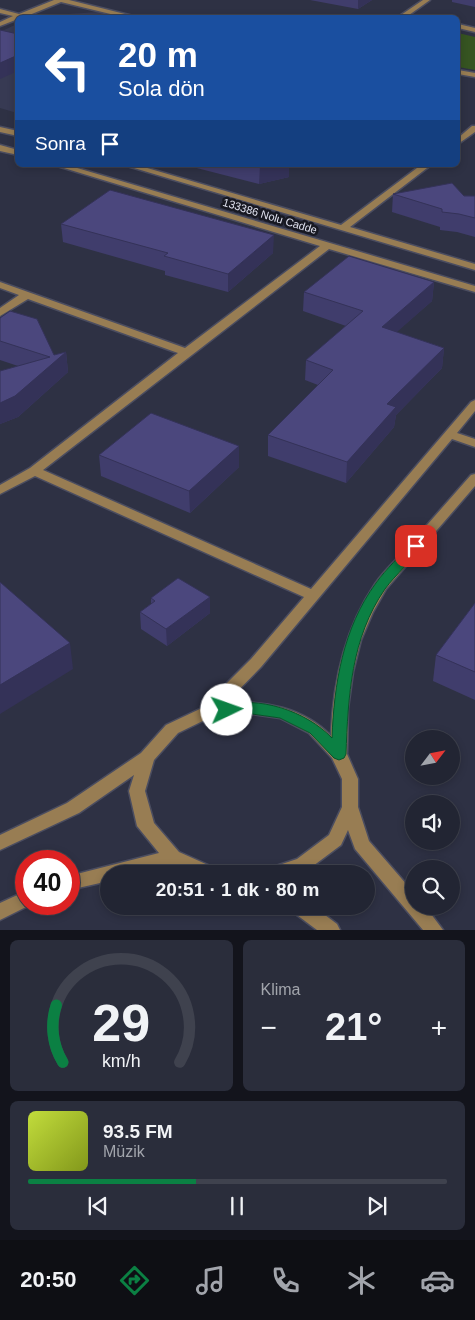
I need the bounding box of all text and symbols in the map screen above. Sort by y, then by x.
icon: left [35,35,100,100]
text: 20 m [118,35,198,74]
text: Sola dön [118,76,205,101]
icon: arrive [96,130,124,158]
text: Sonra [35,133,86,154]
street label: 133386 Nolu Cadde [221,196,319,236]
pin [395,525,437,567]
icon: arrive [402,532,430,560]
position arrow [200,683,252,735]
north arrow [405,730,460,785]
map controls [405,730,460,915]
button: sound [405,795,460,850]
speed limit sign: 40 [15,850,80,915]
button: search [405,860,460,915]
text: 20:51 · 1 dk · 80 m [156,879,319,900]
text: Klima [261,981,301,998]
text: 29 [92,994,150,1052]
text: 21° [325,1006,382,1048]
text: − [261,1012,277,1043]
text: + [431,1012,447,1043]
text: km/h [102,1051,141,1071]
text: 93.5 FM [103,1121,173,1142]
text: Müzik [103,1143,145,1160]
icon: previous [84,1192,112,1220]
icon: pause [223,1192,251,1220]
icon: next [363,1192,391,1220]
icon: directions [117,1263,152,1298]
icon: music [193,1263,228,1298]
icon: phone [268,1263,303,1298]
icon: climate [344,1263,379,1298]
icon: car [420,1263,455,1298]
text: 20:50 [20,1267,77,1292]

